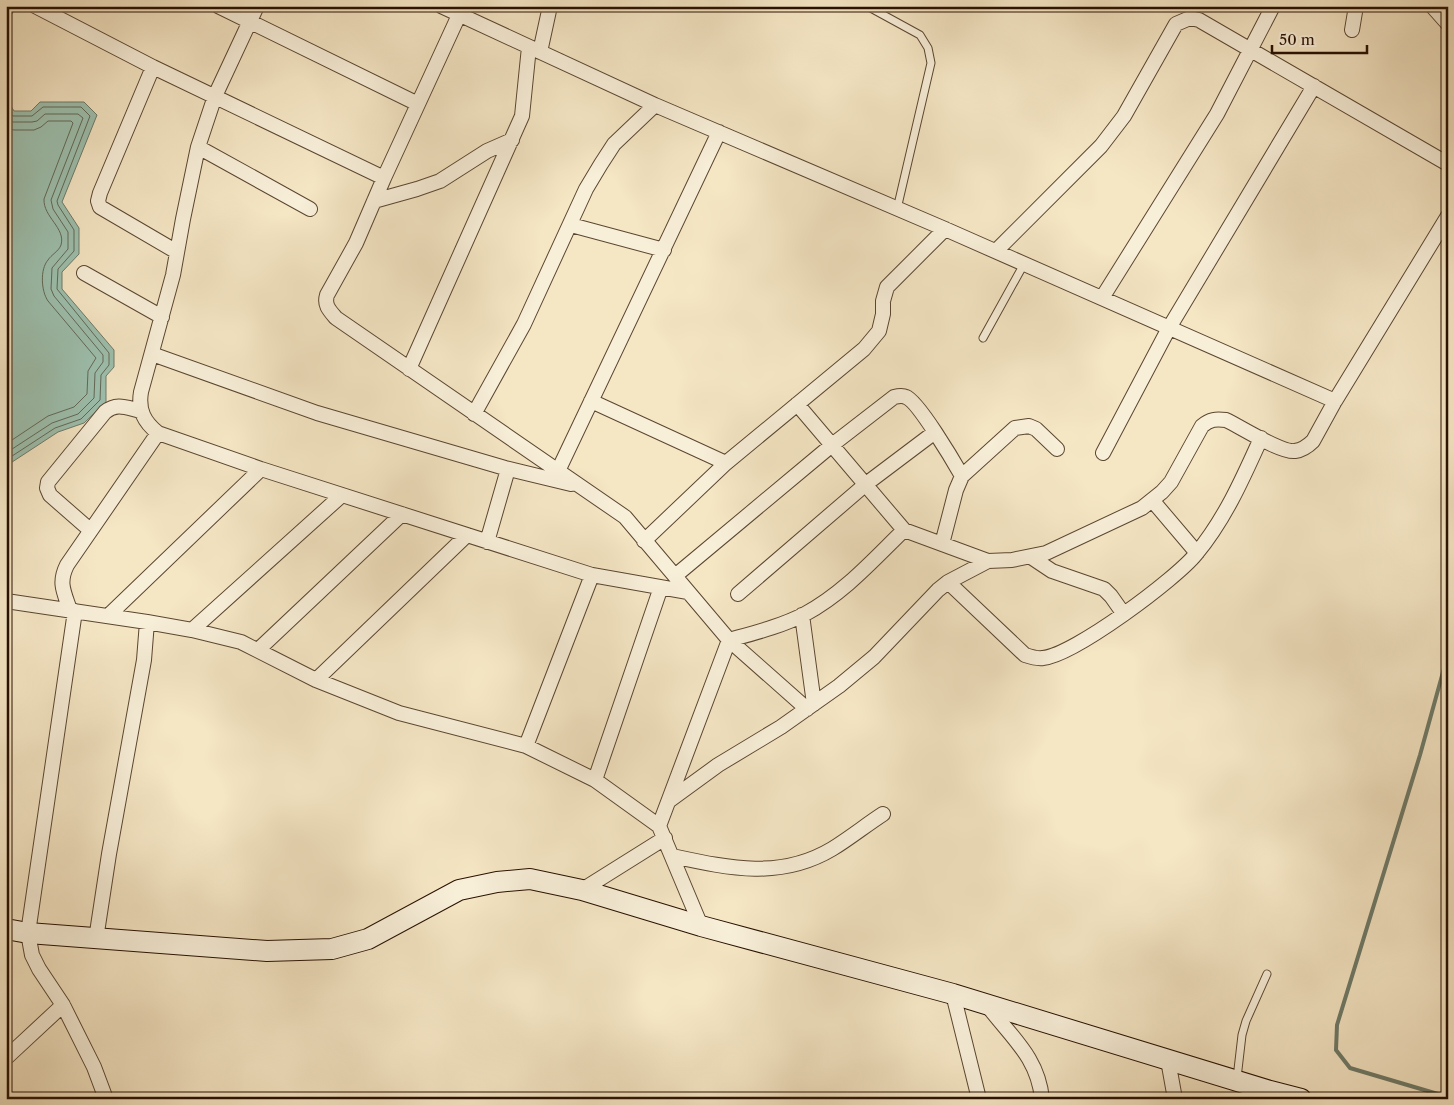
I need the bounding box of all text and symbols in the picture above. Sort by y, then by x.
scale bar [1272,22,1366,54]
text: 50 m [1279,30,1315,49]

